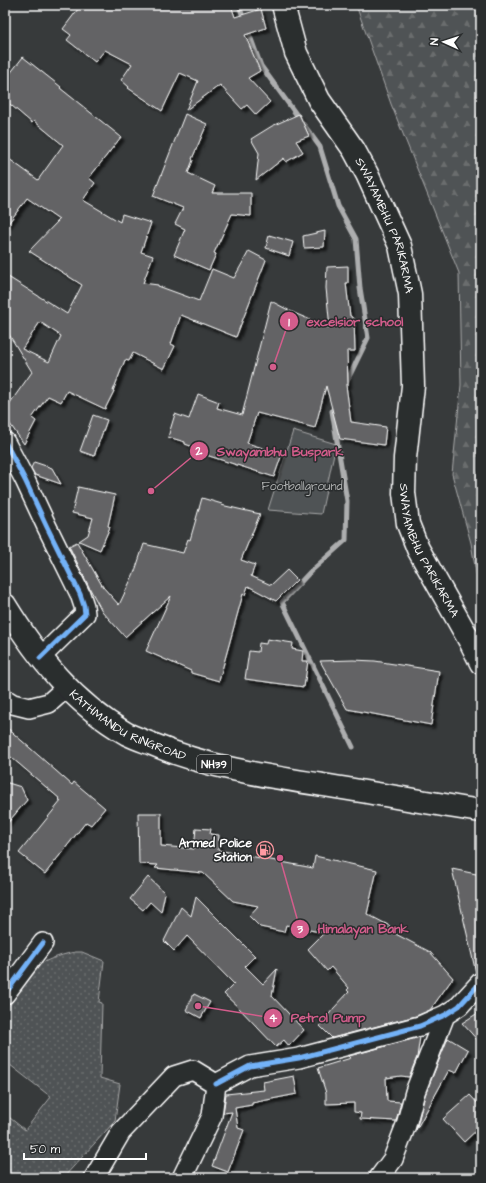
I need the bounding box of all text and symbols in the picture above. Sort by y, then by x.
north arrow [424,22,464,62]
text: N [427,38,442,45]
street label: SWAYAMBHU PARIKARMA [351,154,418,295]
callout: excelsior school [279,309,412,334]
text: excelsior school [306,313,403,331]
text: 1 [288,314,290,331]
callout: Swayambhu Buspark [189,439,351,464]
text: 2 [195,443,203,460]
text: Swayambhu Buspark [216,443,344,462]
park label: Footballground [261,478,343,496]
street label: SWAYAMBHU PARIKARMA [395,483,463,621]
street label: KATHMANDU RINGROAD [66,686,188,765]
road number: NH39 [197,755,231,773]
place label: Armed Police Station [179,835,253,866]
fuel station icon: Armed Police Station [255,840,275,860]
callout: Himalayan Bank [290,916,417,941]
text: Himalayan Bank [317,920,410,939]
text: 3 [296,921,304,938]
callout: Petrol Pump [263,1005,373,1030]
text: Petrol Pump [291,1009,366,1028]
text: 4 [269,1010,278,1027]
scale bar [24,1135,146,1161]
text: 50 m [30,1141,61,1158]

